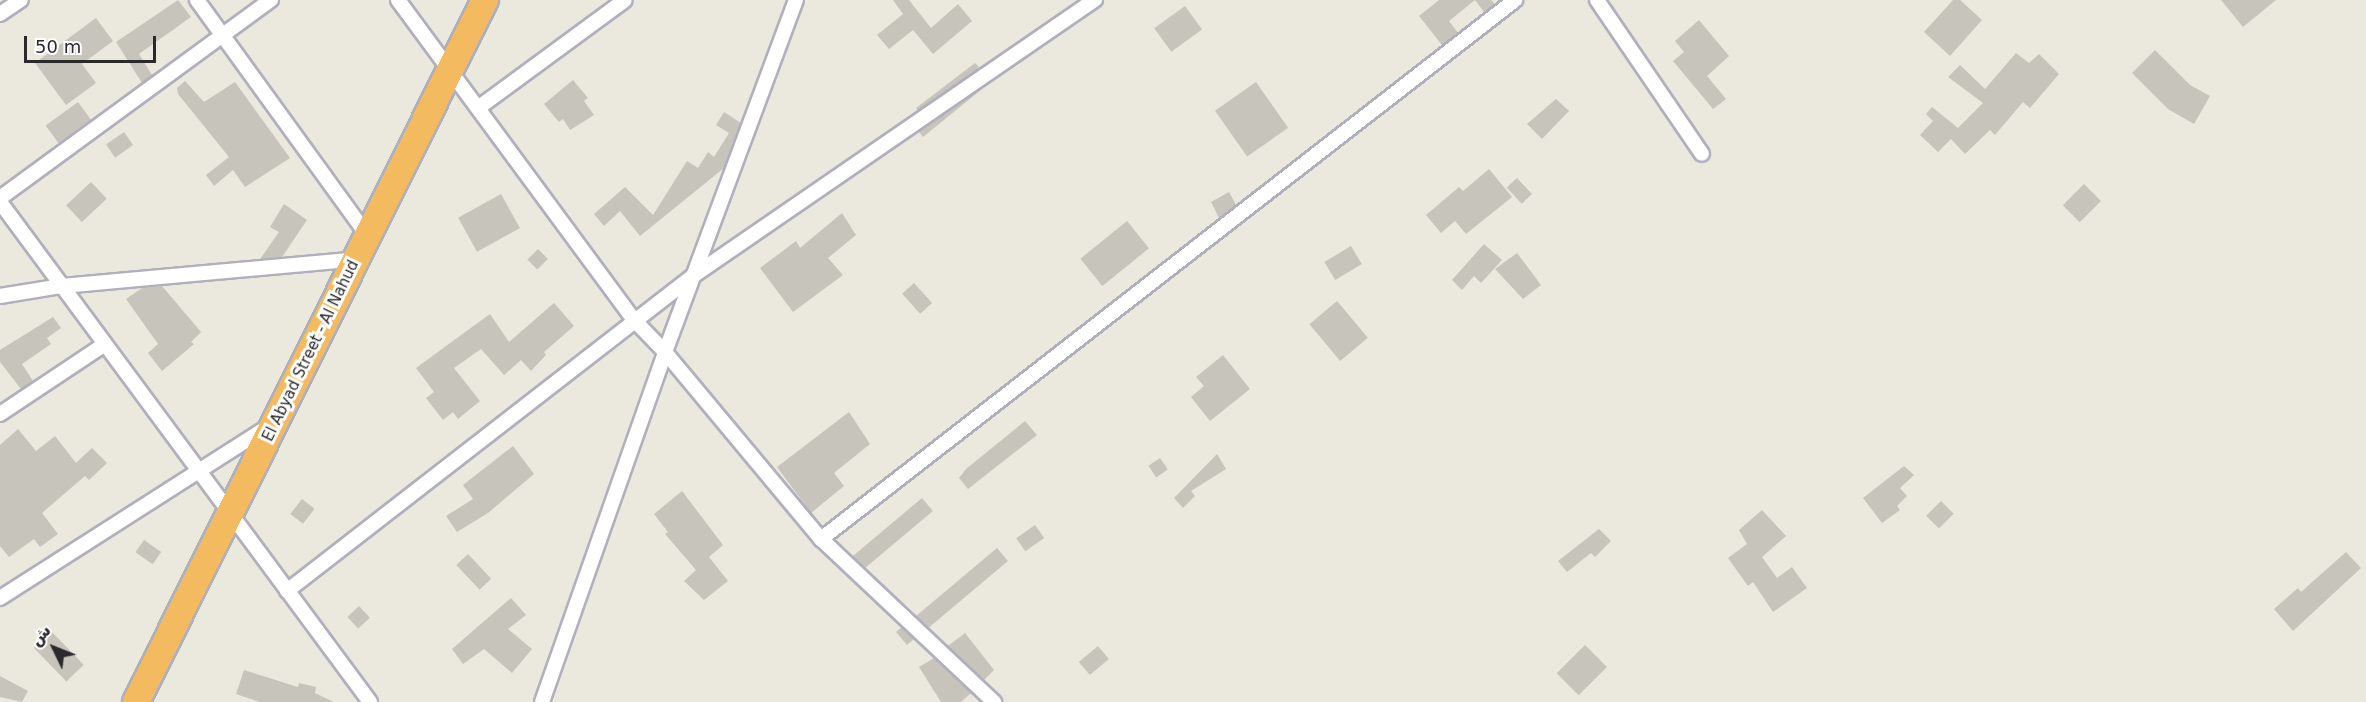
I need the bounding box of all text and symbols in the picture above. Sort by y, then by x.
scale bar [27,24,159,62]
text: 50 m [35,36,81,57]
street label: El Abyad Street - Al Nahud [259,258,363,444]
north arrow [24,618,84,678]
text: ش [26,621,55,650]

